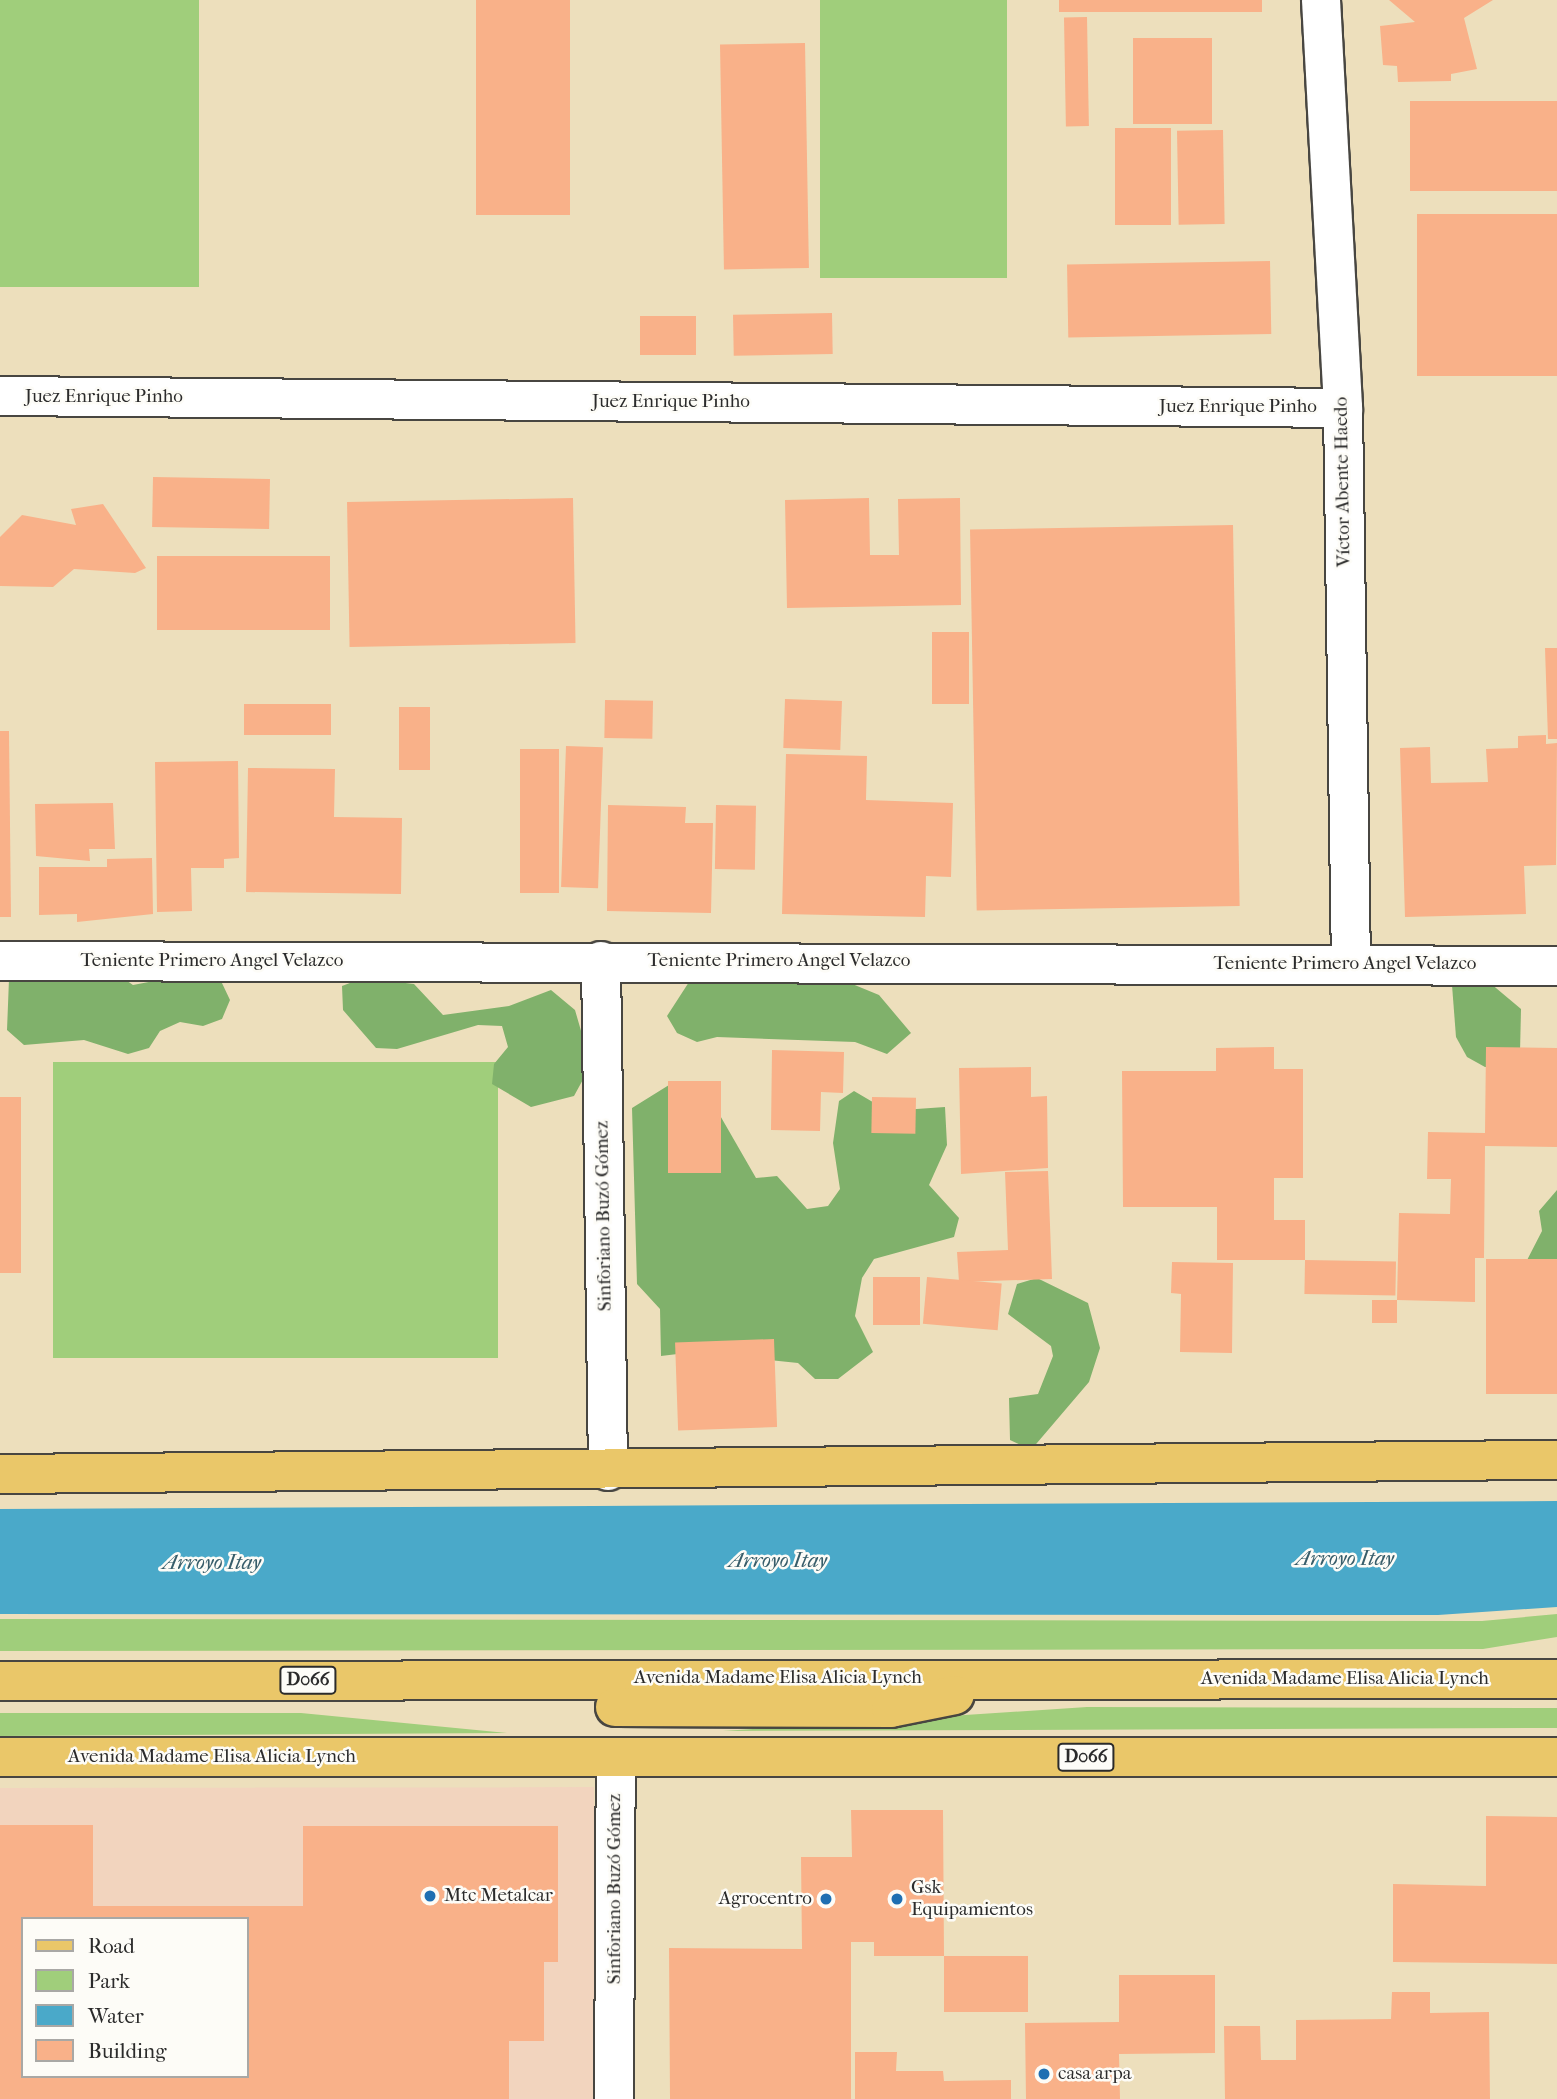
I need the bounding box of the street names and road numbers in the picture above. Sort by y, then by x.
street label: Juez Enrique Pinho [25,386,183,408]
street label: Juez Enrique Pinho [592,391,750,413]
street label: Juez Enrique Pinho [1159,396,1317,418]
street label: Víctor Abente Haedo [1330,397,1356,567]
street label: Teniente Primero Angel Velazco [81,950,343,972]
street label: Teniente Primero Angel Velazco [648,950,910,972]
street label: Teniente Primero Angel Velazco [1214,953,1476,975]
street label: Sinforiano Buzó Gómez [591,1120,617,1312]
road number: D066 [278,1666,338,1694]
street label: Avenida Madame Elisa Alicia Lynch [634,1667,922,1689]
street label: Avenida Madame Elisa Alicia Lynch [1201,1668,1489,1690]
road number: D066 [1056,1742,1116,1772]
street label: Avenida Madame Elisa Alicia Lynch [68,1746,356,1768]
street label: Sinforiano Buzó Gómez [604,1794,626,1984]

